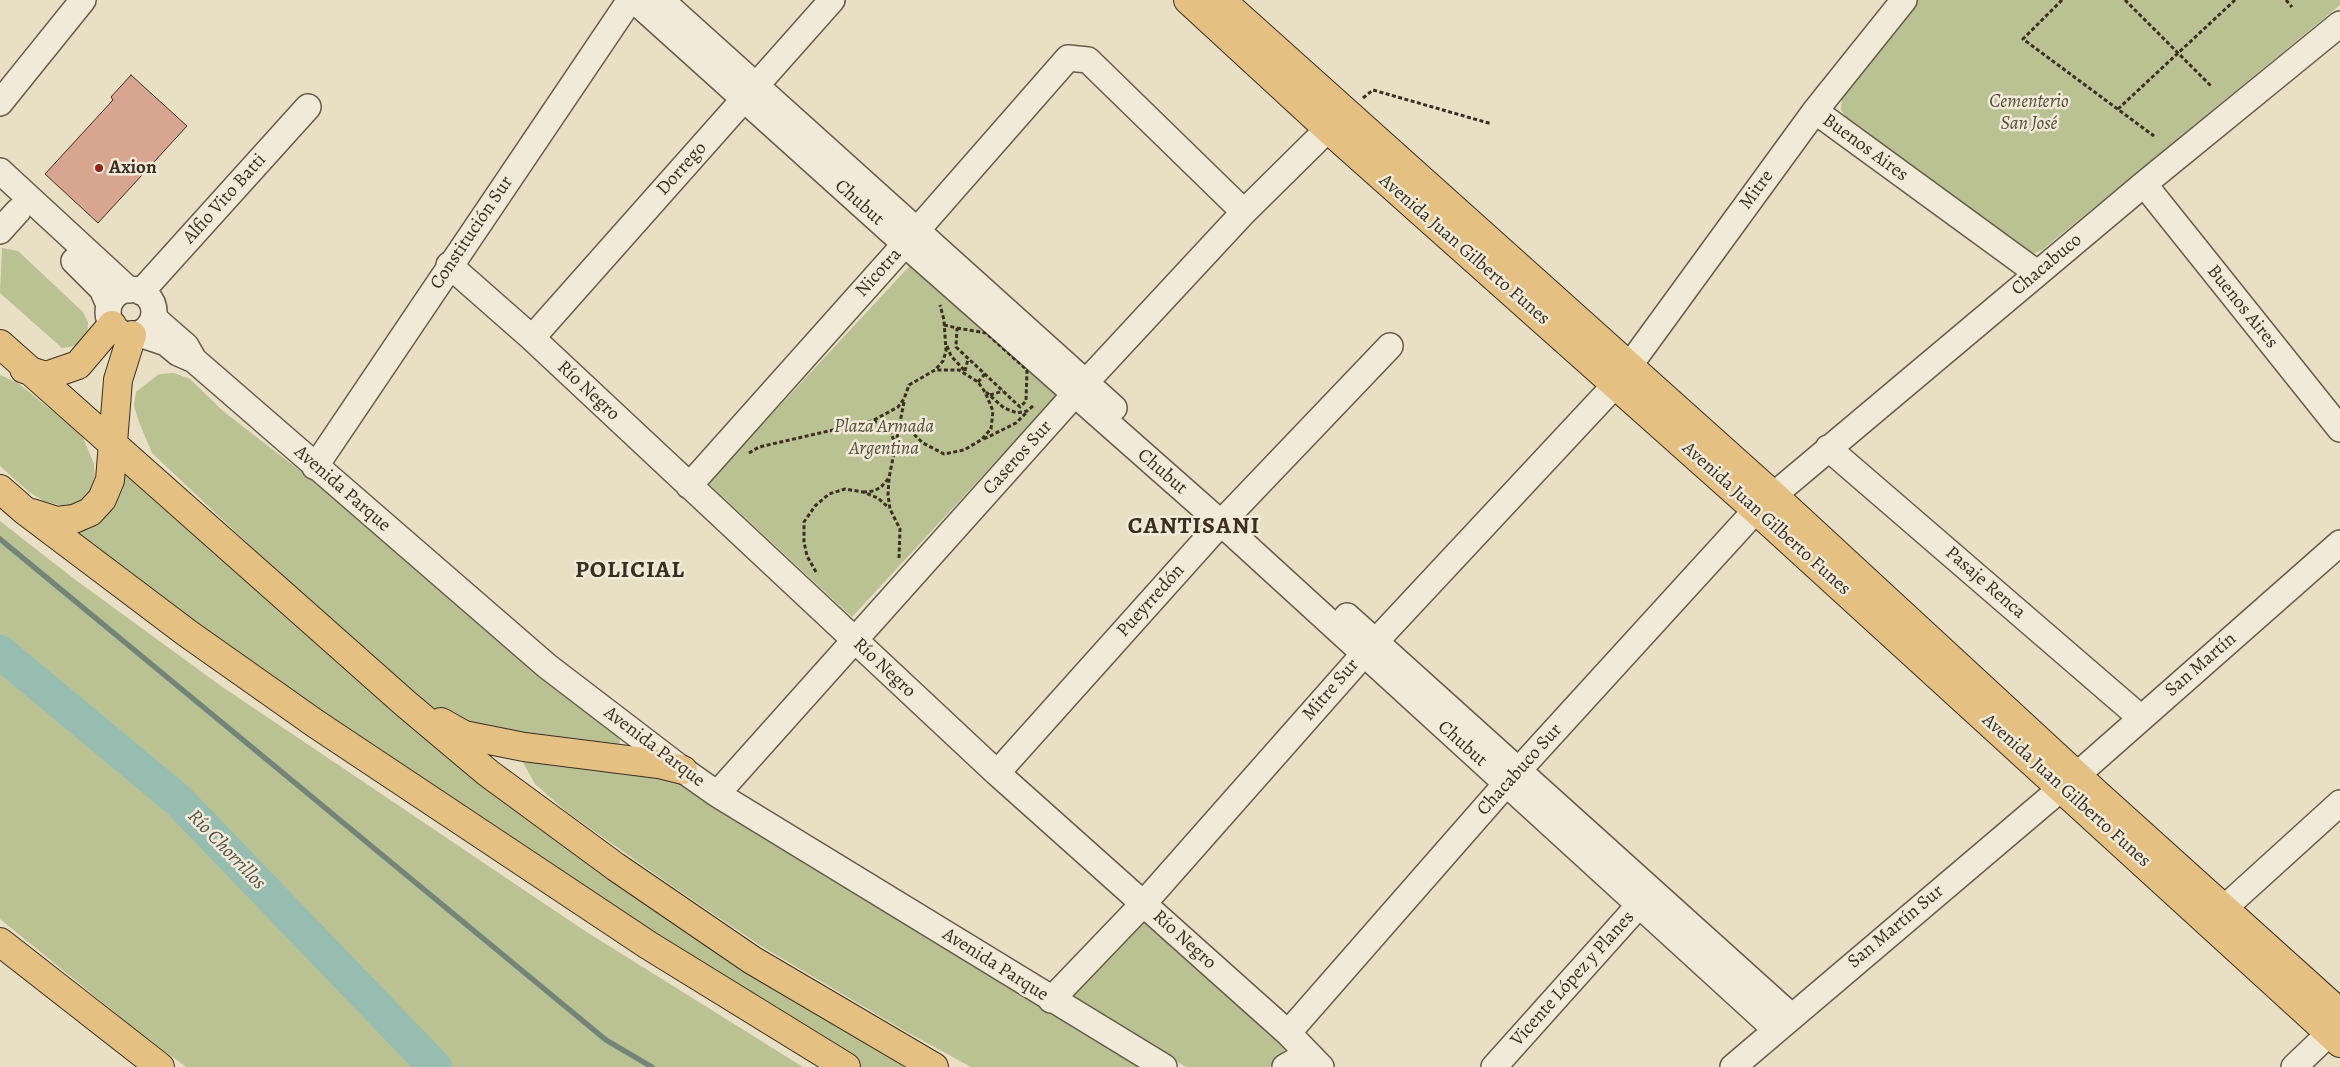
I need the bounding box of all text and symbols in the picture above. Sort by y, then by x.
park label: Cementerio San José [1989,91,2069,135]
street label: Buenos Aires [1818,109,1912,187]
street label: Dorrego [652,137,712,201]
street label: Alfio Vito Batti [179,149,271,249]
place label: Axion [109,157,157,179]
marker: Axion [93,162,105,174]
street label: Mitre [1735,166,1779,214]
street label: Avenida Juan Gilberto Funes [1374,170,1554,330]
street label: Constitución Sur [426,172,518,294]
street label: Chubut [830,175,888,231]
street label: Chacabuco [2007,229,2087,301]
street label: Nicotra [851,244,907,302]
street label: Buenos Aires [2201,261,2283,353]
street label: Río Negro [552,356,624,426]
park label: Plaza Armada Argentina [834,416,934,460]
street label: Caseros Sur [979,416,1057,500]
street label: Avenida Juan Gilberto Funes [1677,437,1855,601]
street label: Avenida Parque [289,441,395,537]
street label: Chubut [1132,444,1192,500]
district label: CANTISANI [1127,513,1261,541]
street label: Pasaje Renca [1940,542,2030,624]
district label: POLICIAL [574,557,686,585]
street label: Pueyrredón [1112,560,1190,642]
street label: San Martín [2161,628,2241,702]
street label: Río Negro [848,633,920,703]
street label: Mitre Sur [1298,654,1364,726]
street label: Avenida Parque [599,702,709,792]
street label: Avenida Juan Gilberto Funes [1977,709,2155,873]
street label: Chubut [1433,716,1491,772]
street label: Chacabuco Sur [1473,719,1567,821]
water label: Río Chorrillos [182,805,270,895]
street label: San Martín Sur [1843,880,1949,974]
street label: Río Negro [1148,906,1220,974]
street label: Vicente López y Planes [1506,907,1640,1051]
street label: Avenida Parque [938,923,1052,1007]

